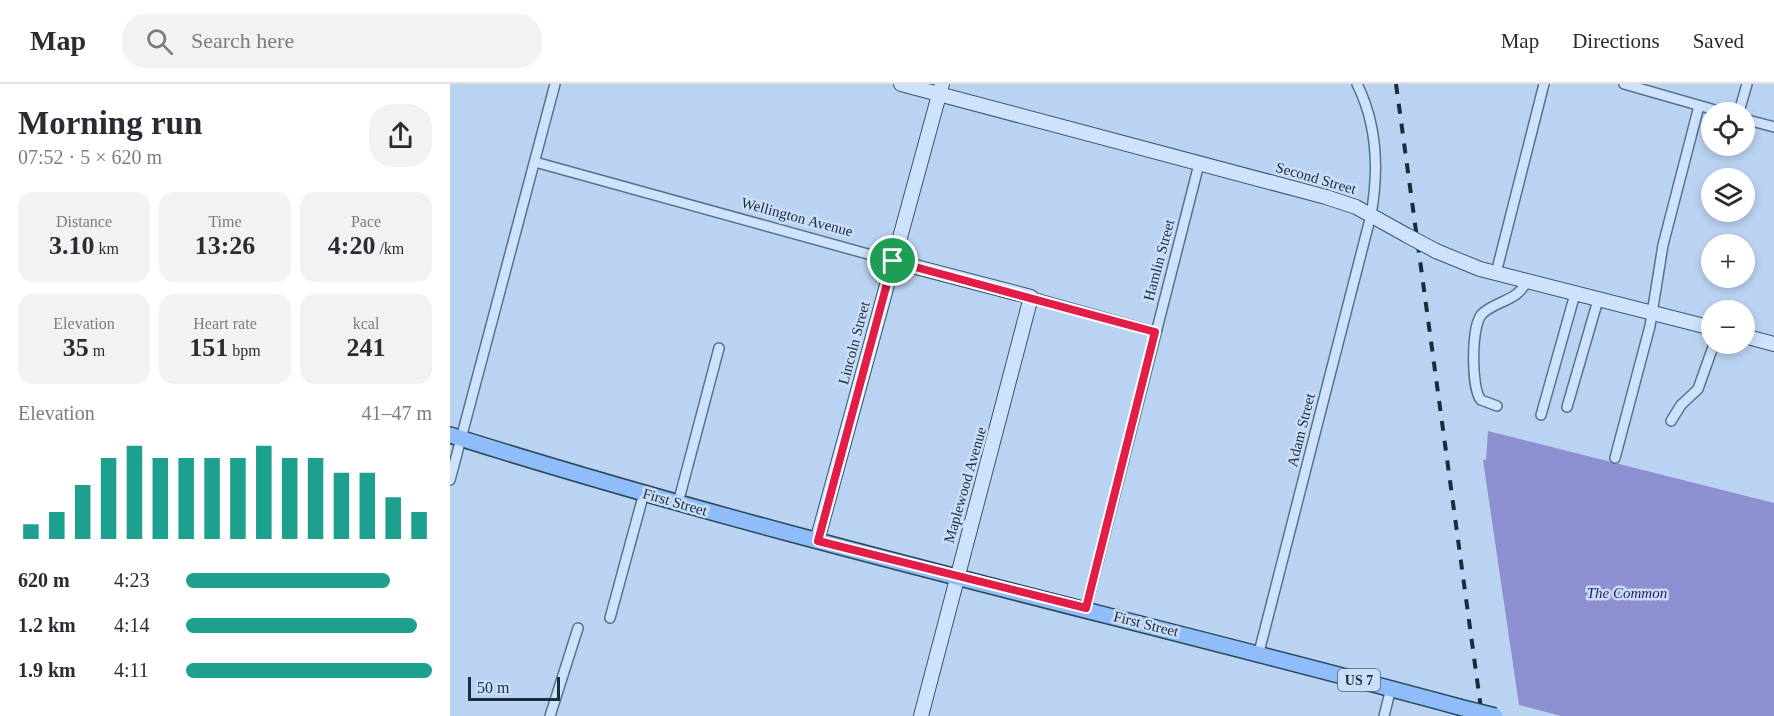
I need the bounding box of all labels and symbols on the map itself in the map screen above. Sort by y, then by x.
street label: Second Street [1274,159,1359,197]
street label: Wellington Avenue [740,194,855,240]
street label: Hamlin Street [1140,217,1178,303]
pin [867,235,918,286]
street label: Lincoln Street [835,299,873,386]
street label: Adam Street [1284,391,1318,469]
street label: Maplewood Avenue [941,425,989,545]
street label: First Street [641,485,710,519]
park label: The Common [1587,585,1667,601]
street label: First Street [1112,608,1181,640]
road number: US 7 [1338,669,1380,691]
scale bar [468,674,560,702]

